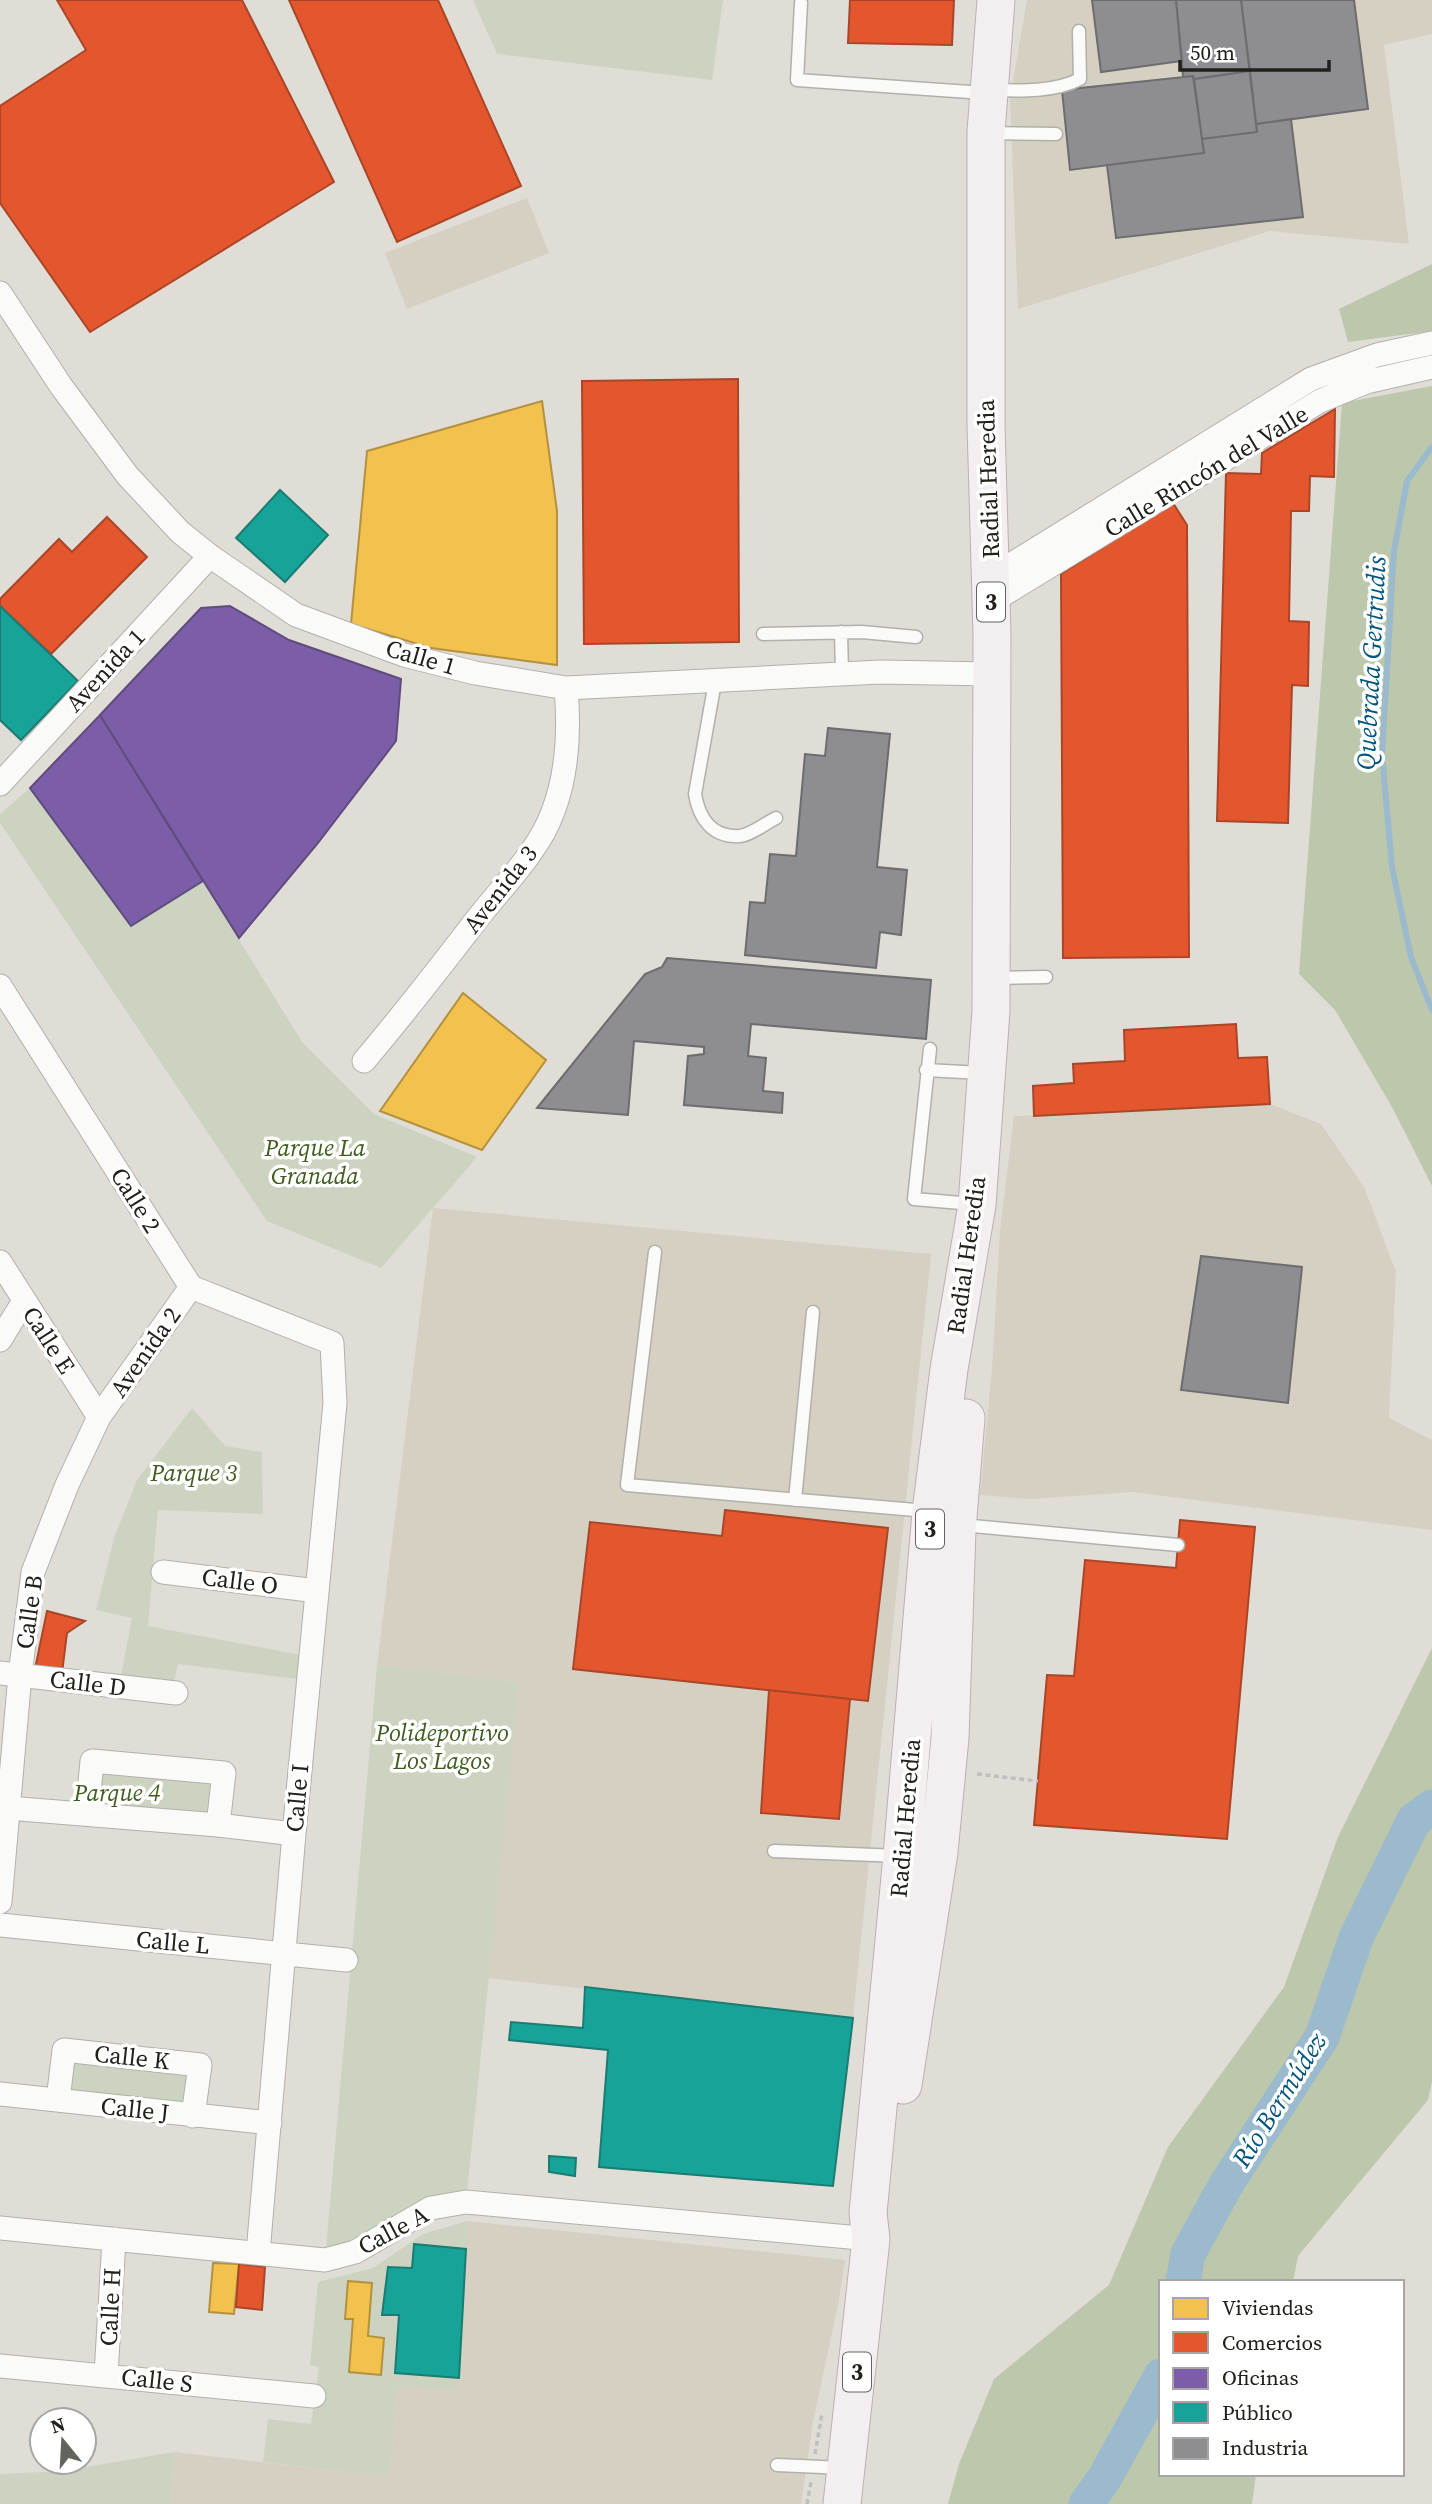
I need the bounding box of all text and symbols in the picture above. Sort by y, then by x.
scale bar [1180,28,1329,72]
text: 50 m [1190,38,1235,67]
street label: Calle Rincón del Valle [1098,397,1314,545]
street label: Radial Heredia [969,398,1007,559]
water label: Quebrada Gertrudis [1347,554,1395,771]
road number: 3 [977,582,1005,622]
street label: Avenida 1 [58,621,152,719]
street label: Calle 1 [382,631,460,683]
street label: Avenida 3 [455,838,545,940]
park label: Parque La Granada [264,1131,366,1192]
street label: Calle 2 [103,1161,169,1239]
street label: Radial Heredia [939,1173,994,1336]
street label: Calle E [15,1300,83,1380]
street label: Avenida 2 [102,1300,188,1404]
park label: Parque 3 [149,1456,238,1489]
road number: 3 [916,1510,944,1548]
street label: Calle O [200,1560,280,1602]
street label: Calle B [7,1573,51,1651]
street label: Calle D [48,1662,128,1704]
park label: Polideportivo Los Lagos [374,1716,509,1777]
street label: Radial Heredia [882,1736,928,1899]
street label: Calle I [278,1762,316,1834]
park label: Parque 4 [72,1776,161,1809]
street label: Calle L [135,1922,211,1962]
water label: Río Bermúdez [1223,2025,1335,2175]
street label: Calle K [93,2037,171,2077]
street label: Calle J [99,2089,171,2129]
street label: Calle A [352,2198,434,2262]
street label: Calle H [91,2267,129,2347]
legend [1159,2280,1404,2476]
text: Viviendas [1222,2293,1313,2322]
text: Comercios [1222,2328,1322,2357]
road number: 3 [843,2352,871,2392]
street label: Calle S [120,2360,194,2400]
text: Oficinas [1222,2363,1299,2392]
text: Público [1222,2398,1293,2427]
north arrow [28,2406,98,2476]
text: N [47,2410,68,2439]
text: Industria [1222,2433,1309,2462]

